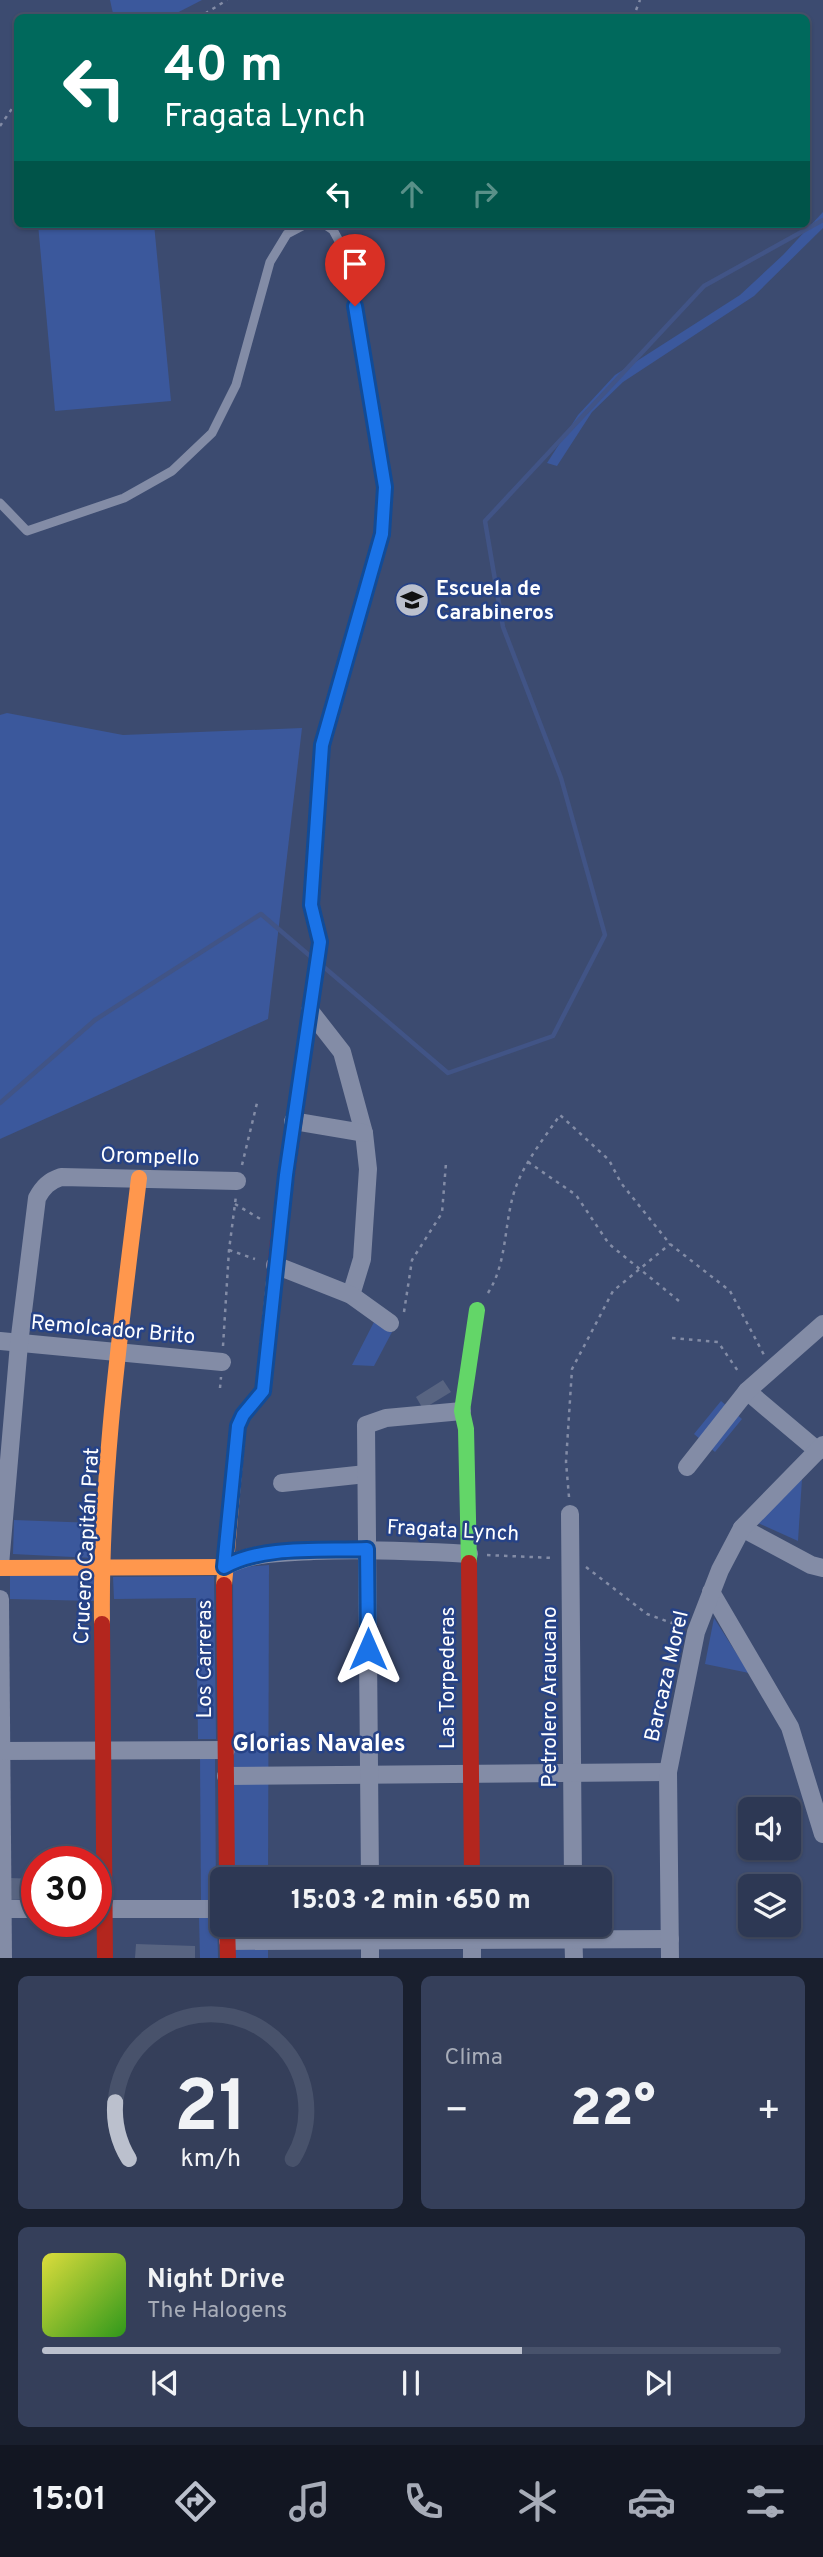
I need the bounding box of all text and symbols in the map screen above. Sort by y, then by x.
text: 40 m [164,37,283,99]
icon: left [49,42,140,133]
text: Fragata Lynch [164,98,366,138]
icon: left [320,175,358,213]
icon: ahead [393,175,431,213]
icon: right [466,175,504,213]
pin [325,234,385,306]
icon: arrive [336,245,374,283]
place label: Escuela de Carabineros [436,576,554,627]
school or university icon: Escuela de Carabineros [393,581,431,619]
street label: Orompello [100,1142,200,1173]
street label: Remolcador Brito [29,1310,196,1351]
street label: Crucero Capitán Prat [69,1447,106,1645]
street label: Fragata Lynch [386,1515,520,1548]
street label: Los Carreras [192,1600,219,1718]
street label: Petrolero Araucano [537,1606,564,1788]
street label: Las Torpederas [435,1607,462,1749]
street label: Barcaza Morel [639,1608,696,1745]
position arrow [331,1612,405,1686]
district label: Glorias Navales [232,1730,406,1760]
map controls [738,1797,801,1937]
button: sound [738,1797,801,1860]
speed limit sign: 30 [21,1846,112,1937]
button: layers [738,1874,801,1937]
text: 15:03 · 2 min · 650 m [291,1885,531,1918]
text: Clima [445,2044,503,2073]
text: 21 [173,2065,247,2157]
text: 22° [570,2078,655,2144]
text: − [445,2088,469,2137]
text: + [756,2088,781,2137]
text: km/h [180,2143,241,2175]
text: Night Drive [147,2264,285,2297]
text: The Halogens [147,2297,287,2326]
icon: previous [146,2364,184,2402]
icon: pause [392,2364,430,2402]
icon: next [639,2364,677,2402]
icon: directions [171,2477,220,2526]
icon: music [285,2477,334,2526]
icon: phone [399,2477,448,2526]
icon: climate [513,2477,562,2526]
icon: car [627,2477,676,2526]
icon: filters [741,2477,790,2526]
text: 15:01 [33,2481,106,2521]

